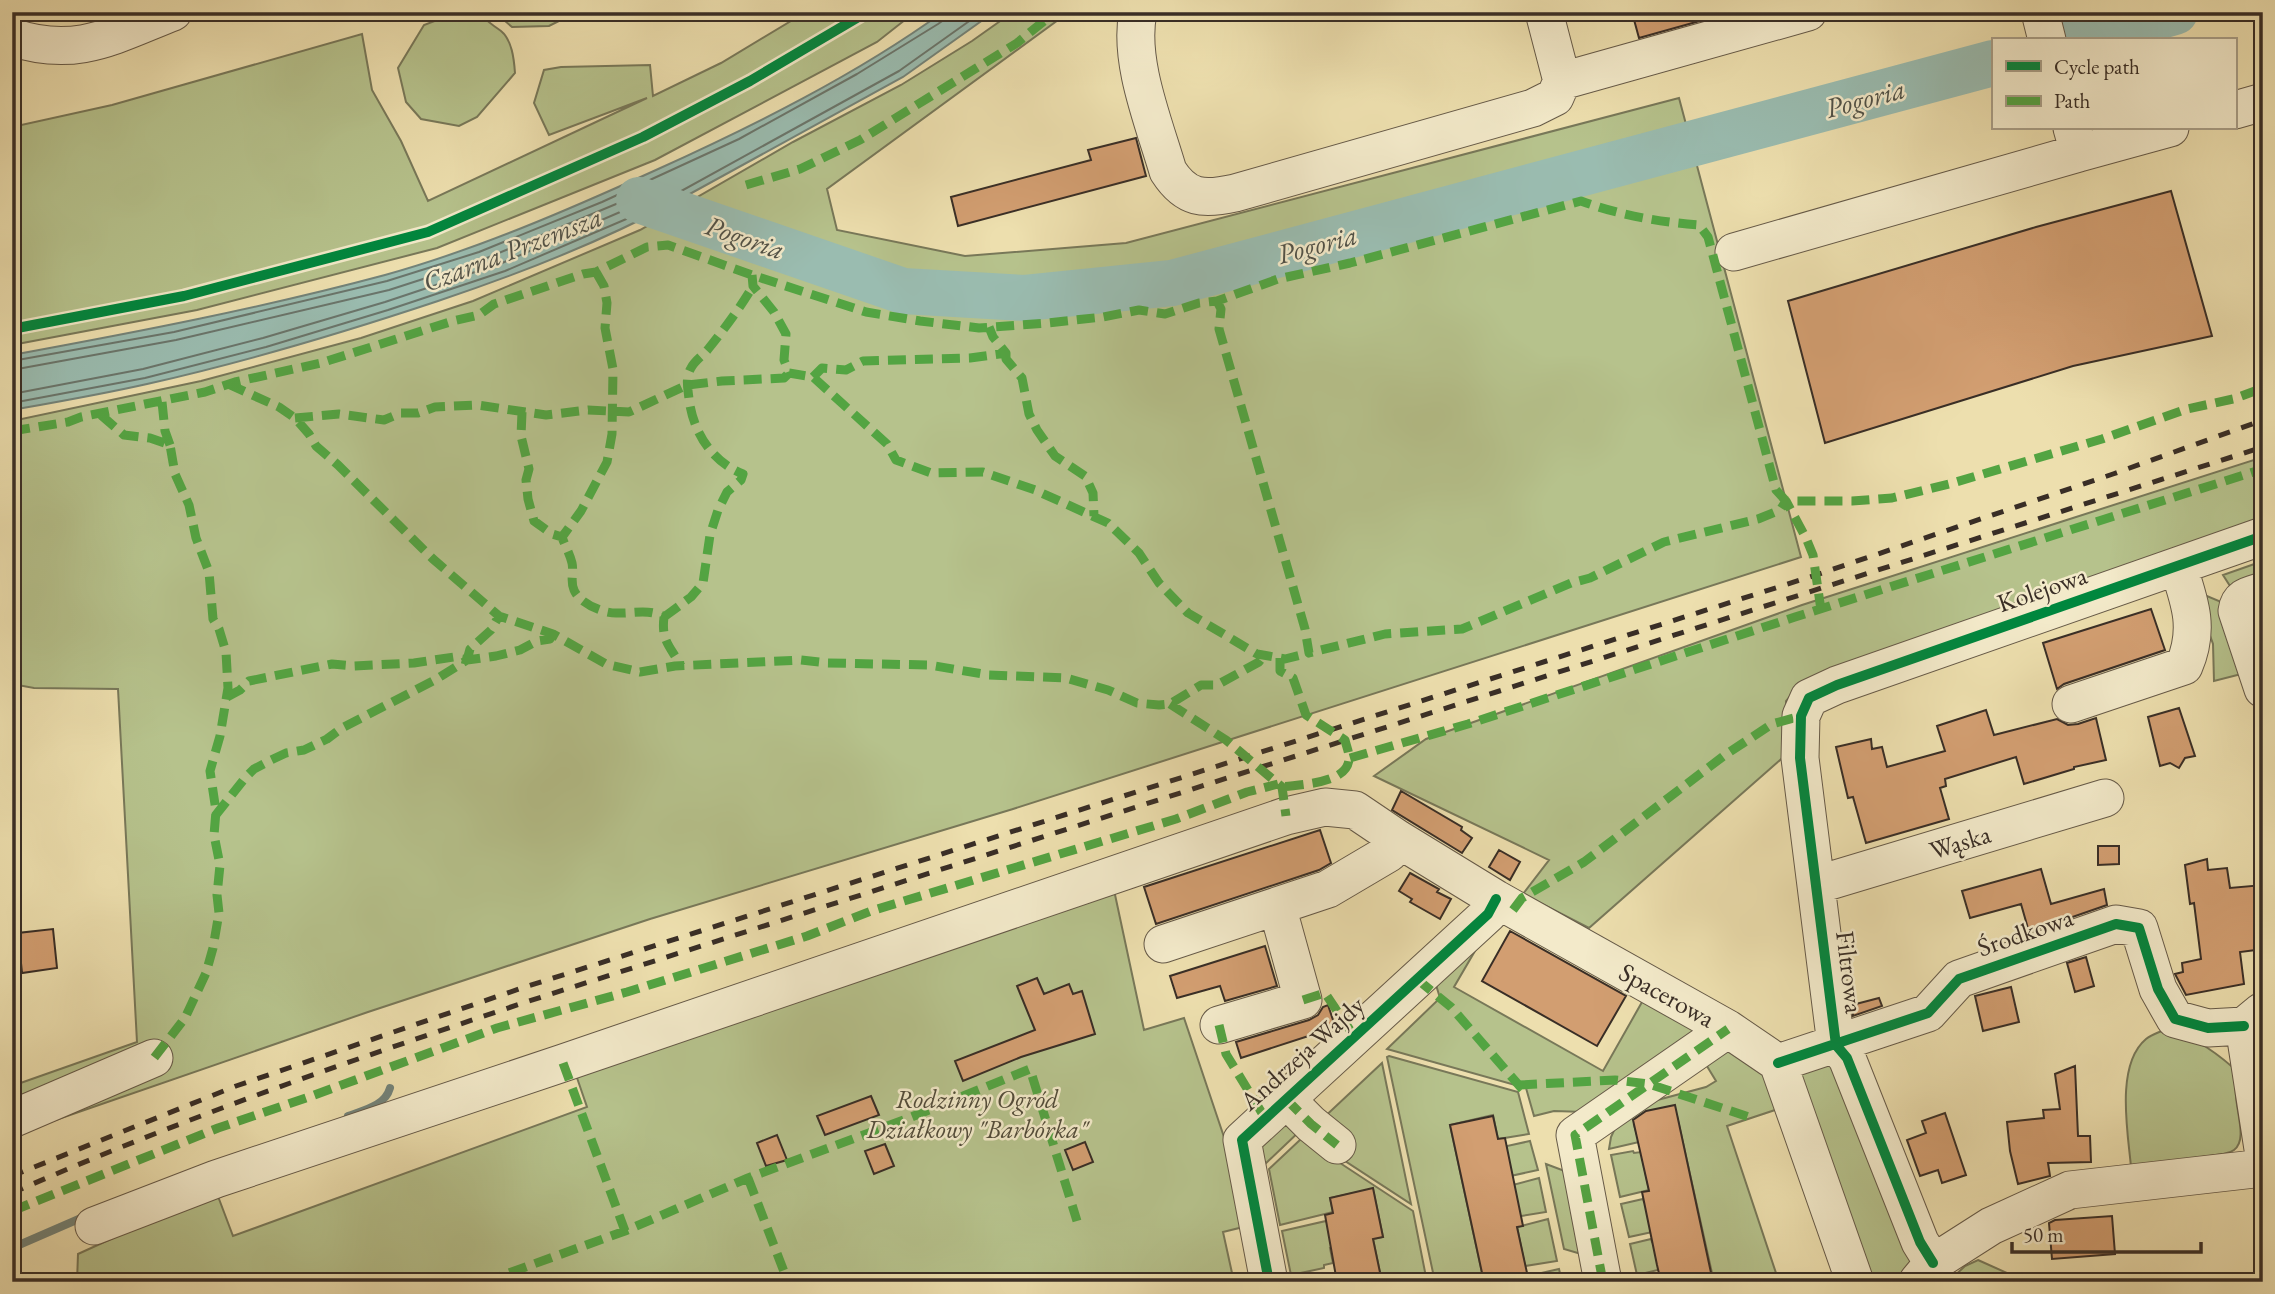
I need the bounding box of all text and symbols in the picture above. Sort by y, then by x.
legend [1992,38,2236,130]
text: Cycle path [2054,53,2140,80]
water label: Pogoria [1821,70,1909,126]
text: Path [2054,87,2091,114]
water label: Czarna Przemsza [417,198,607,300]
water label: Pogoria [701,207,789,267]
water label: Pogoria [1273,216,1361,272]
street label: Kolejowa [1993,558,2092,620]
street label: Wąska [1925,816,1995,867]
street label: Środkowa [1973,900,2078,964]
street label: Filtrowa [1828,929,1872,1016]
street label: Spacerowa [1613,955,1722,1036]
street label: Andrzeja Wajdy [1232,988,1372,1119]
park label: Rodzinny Ogród Działkowy "Barbórka" [865,1082,1090,1146]
scale bar [2012,1210,2202,1254]
text: 50 m [2023,1221,2064,1248]

